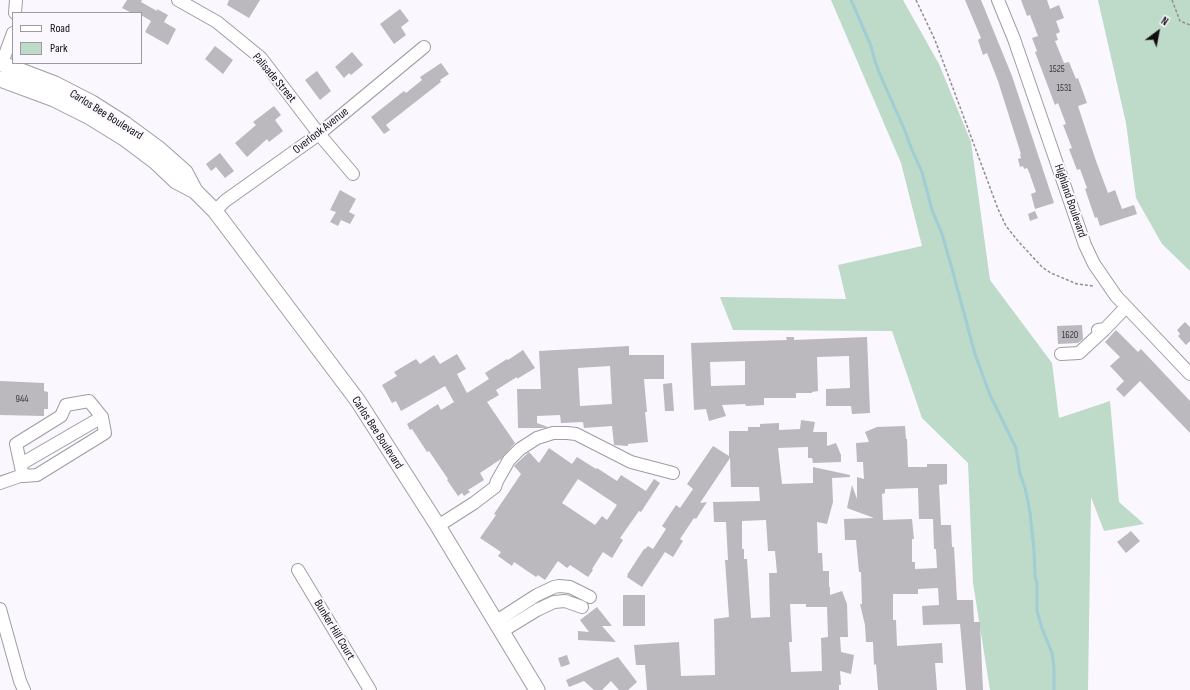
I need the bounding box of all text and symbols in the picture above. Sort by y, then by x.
legend [12,12,142,64]
north arrow [1138,12,1178,52]
text: N [1159,14,1171,28]
text: Road [50,21,70,36]
text: Park [50,41,68,56]
street label: Palisade Street [249,50,299,106]
house number: 1525 [1049,63,1065,75]
house number: 1531 [1056,82,1072,94]
street label: Carlos Bee Boulevard [67,87,145,143]
street label: Overlook Avenue [290,105,352,157]
street label: Highland Boulevard [1051,162,1089,240]
house number: 1620 [1062,329,1078,341]
house number: 944 [16,393,28,405]
street label: Carlos Bee Boulevard [348,394,406,472]
street label: Bunker Hill Court [310,597,358,663]

